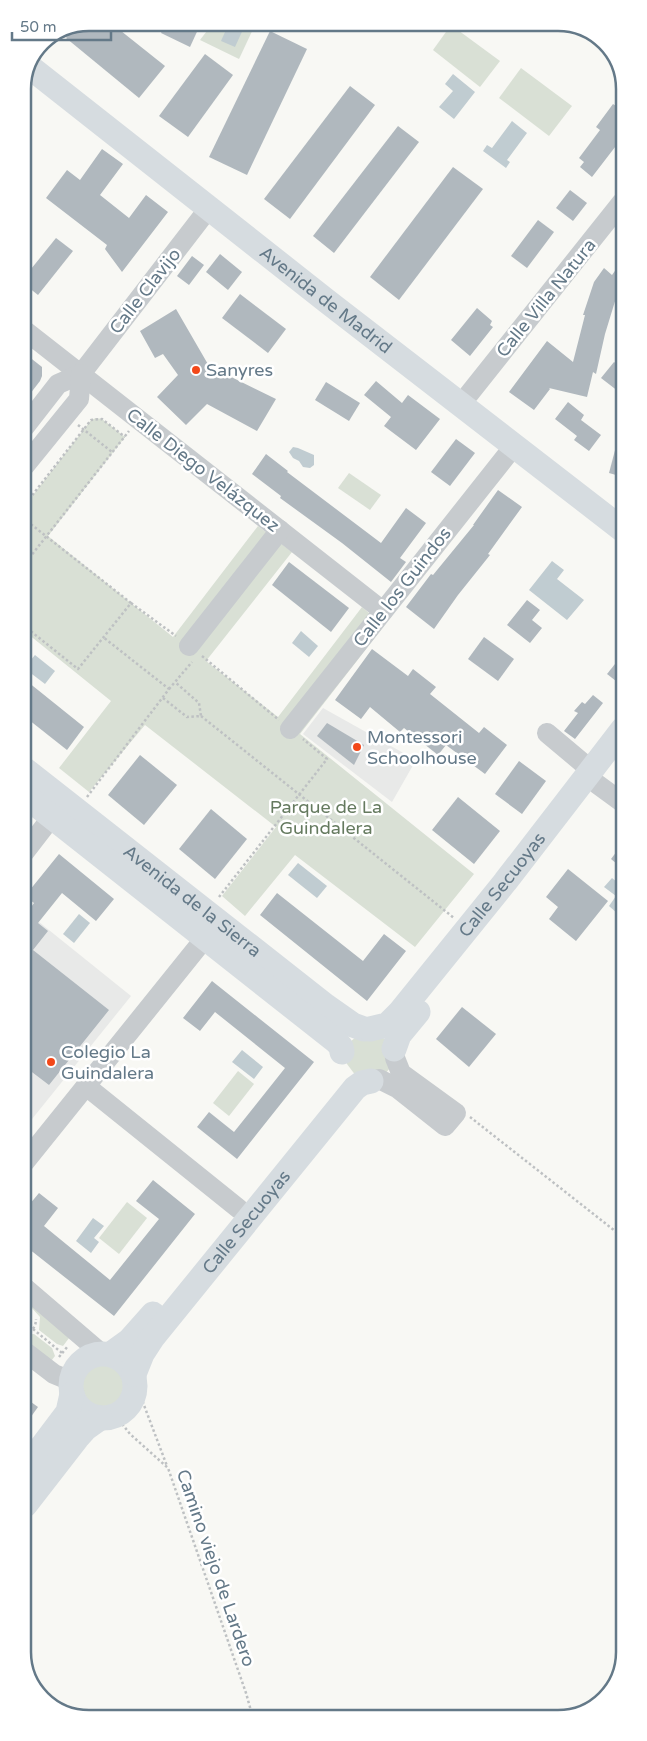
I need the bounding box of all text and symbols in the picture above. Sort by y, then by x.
scale bar [12,10,111,42]
text: 50 m [20,18,57,36]
street label: Calle Villa Natura [491,234,601,362]
street label: Avenida de Madrid [255,241,396,358]
street label: Calle Clavijo [105,244,185,338]
place label: Sanyres [206,359,273,381]
marker: Sanyres [190,364,202,376]
street label: Calle Diego Velázquez [122,403,284,537]
street label: Calle los Guindos [348,523,456,651]
place label: Montessori Schoolhouse [367,726,477,769]
marker: Montessori Schoolhouse [351,741,363,753]
park label: Parque de La Guindalera [270,796,382,839]
street label: Calle Secuoyas [454,828,550,942]
street label: Avenida de la Sierra [119,840,266,962]
place label: Colegio La Guindalera [61,1041,154,1084]
marker: Colegio La Guindalera [45,1056,57,1068]
street label: Calle Secuoyas [198,1165,295,1278]
street label: Camino viejo de Lardero [172,1467,260,1670]

